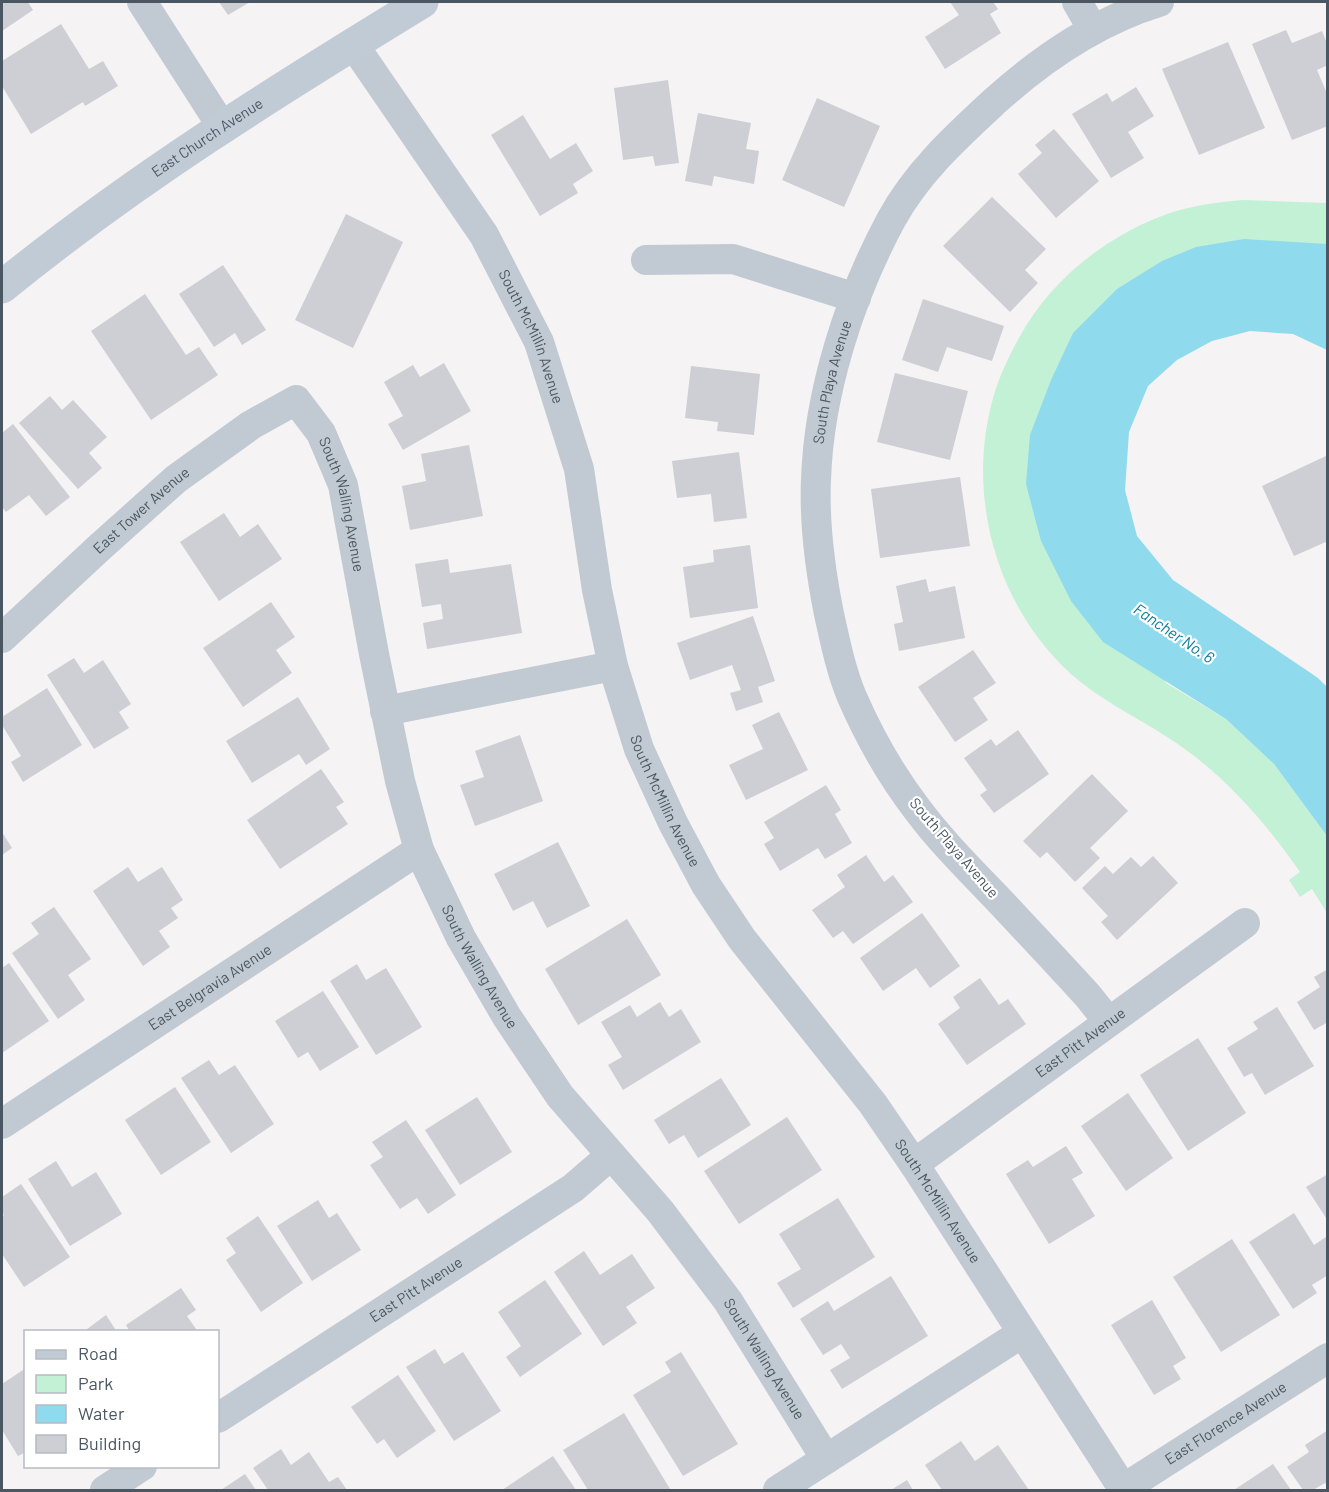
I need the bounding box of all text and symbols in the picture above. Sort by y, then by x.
street label: East Church Avenue [148,94,266,180]
street label: South McMillin Avenue [495,266,568,406]
street label: South Playa Avenue [809,318,855,445]
street label: South Walling Avenue [316,434,369,573]
street label: East Tower Avenue [89,462,193,557]
water label: Fancher No. 6 [1130,599,1218,666]
street label: South McMillin Avenue [627,733,705,870]
street label: South Playa Avenue [906,794,1003,901]
street label: South Walling Avenue [438,902,522,1032]
street label: East Belgravia Avenue [145,939,275,1033]
street label: East Pitt Avenue [1031,1003,1128,1081]
street label: South McMillin Avenue [892,1135,985,1266]
street label: East Pitt Avenue [366,1252,465,1325]
street label: South Walling Avenue [720,1295,809,1422]
legend [24,1330,219,1468]
text: Road [78,1342,118,1364]
text: Park [78,1372,113,1394]
street label: East Florence Avenue [1161,1377,1289,1468]
text: Water [78,1402,125,1424]
text: Building [78,1432,141,1454]

